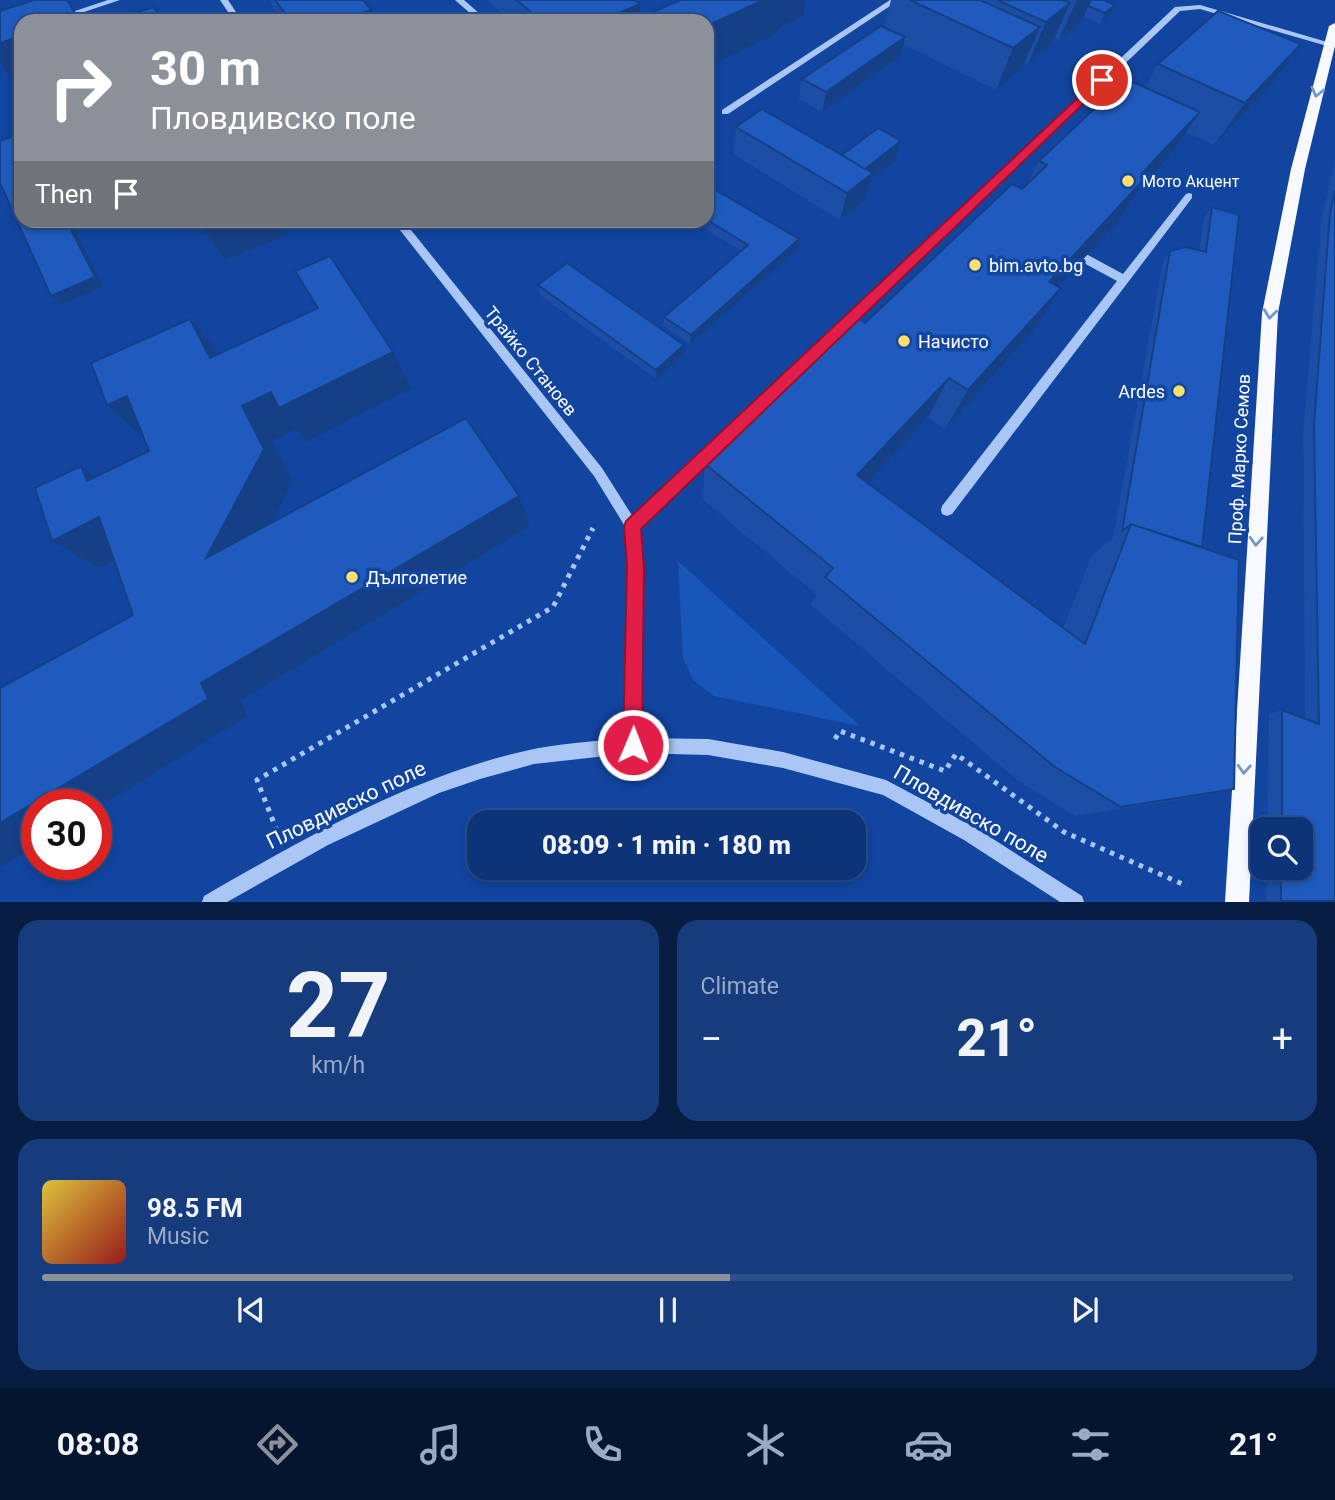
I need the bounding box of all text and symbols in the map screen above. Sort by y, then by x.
text: 30 m [150,40,261,97]
icon: right [35,42,126,133]
pin [1072,50,1132,110]
icon: arrive [1083,61,1121,99]
one-way arrow [1311,86,1325,98]
text: Пловдивско поле [150,99,416,137]
place label: Мото Акцент [1142,172,1240,191]
marker: Мото Акцент [1120,173,1136,189]
icon: arrive [107,175,145,213]
text: Then [35,179,93,209]
place label: bim.avto.bg [989,255,1083,276]
marker: bim.avto.bg [967,257,983,273]
street label: Трайко Станоев [480,302,582,420]
one-way arrow [1263,309,1278,320]
place label: Начисто [918,331,989,352]
marker: Начисто [896,333,912,349]
street label: Проф. Марко Семов [1224,373,1254,545]
place label: Ardes [1118,381,1165,402]
marker: Ardes [1171,383,1187,399]
one-way arrow [1249,536,1264,547]
place label: Дълголетие [366,567,467,588]
marker: Дълголетие [344,569,360,585]
position arrow [596,708,670,782]
street label: Пловдивско поле [262,756,430,854]
street label: Пловдивско поле [889,760,1053,868]
one-way arrow [1237,763,1252,774]
speed limit sign: 30 [21,789,112,880]
map controls [1250,817,1313,880]
button: search [1250,817,1313,880]
text: 08:09 · 1 min · 180 m [542,830,791,860]
text: 27 [286,953,390,1059]
text: Climate [701,973,779,1000]
text: 21° [957,1008,1037,1069]
text: − [701,1017,722,1061]
text: + [1271,1017,1293,1061]
text: km/h [311,1052,365,1079]
text: 98.5 FM [147,1193,243,1223]
text: Music [147,1223,209,1250]
icon: previous [232,1291,270,1329]
icon: pause [649,1291,687,1329]
icon: next [1066,1291,1104,1329]
icon: directions [253,1420,302,1469]
icon: music [416,1420,465,1469]
icon: phone [578,1420,627,1469]
icon: climate [741,1420,790,1469]
icon: car [904,1420,953,1469]
icon: filters [1066,1420,1115,1469]
text: 08:08 [57,1425,139,1463]
text: 21° [1229,1425,1278,1463]

